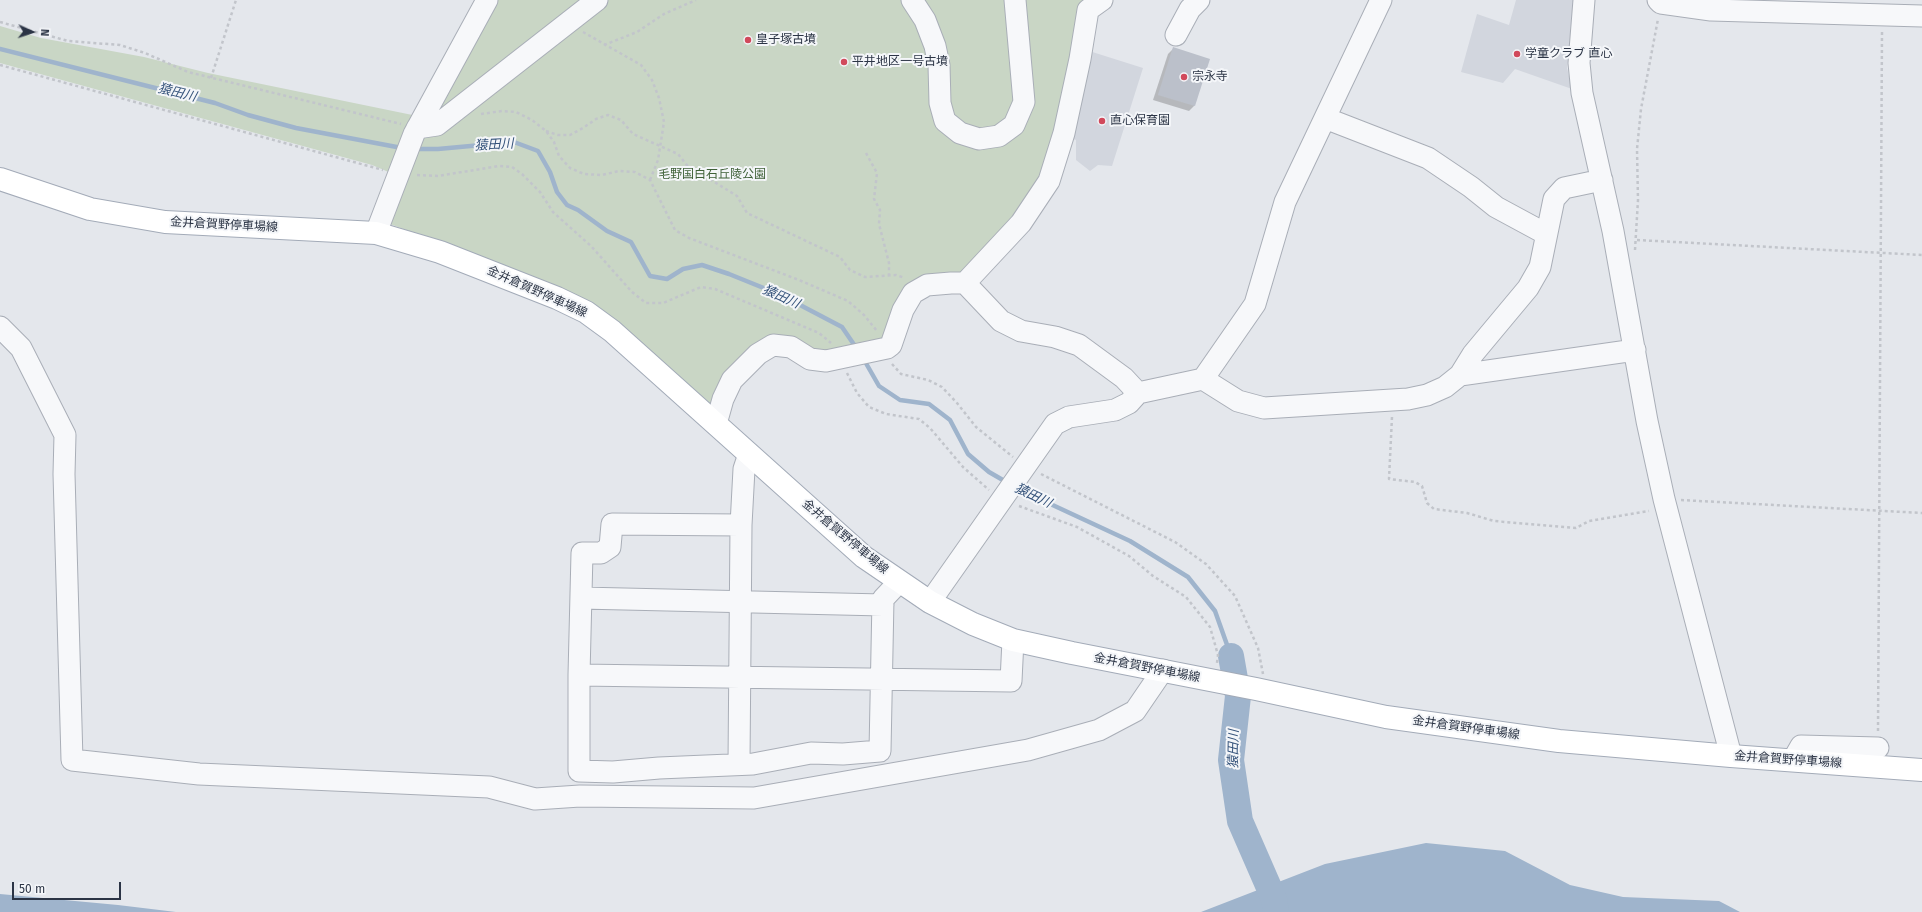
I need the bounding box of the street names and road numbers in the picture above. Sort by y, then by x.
street label: 金井倉賀野停車場線 [170,215,278,235]
street label: 金井倉賀野停車場線 [485,263,589,321]
street label: 金井倉賀野停車場線 [799,497,891,577]
street label: 金井倉賀野停車場線 [1093,651,1201,685]
street label: 金井倉賀野停車場線 [1412,713,1520,743]
street label: 金井倉賀野停車場線 [1734,749,1842,771]

